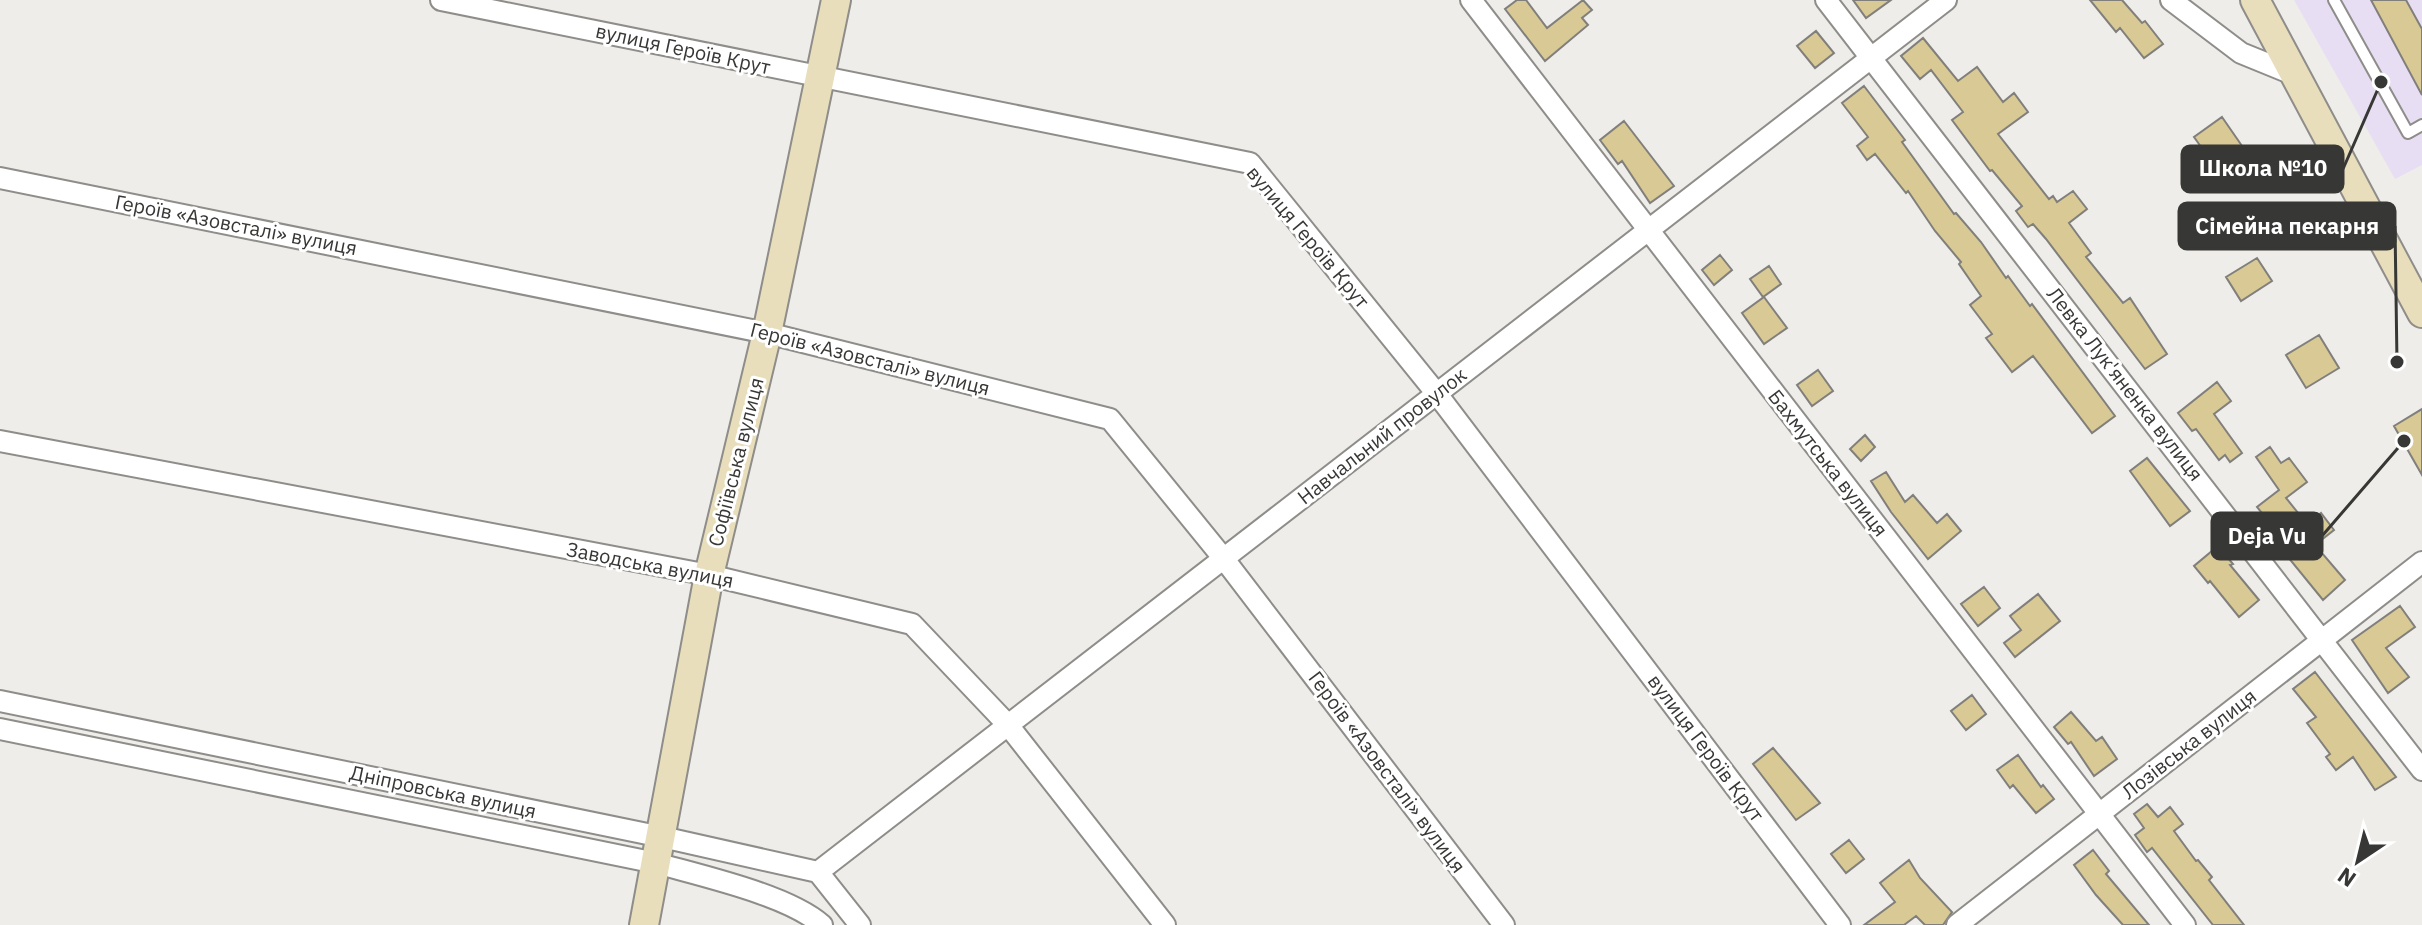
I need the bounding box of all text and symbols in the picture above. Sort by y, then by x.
street label: вулиця Героїв Крут [593,17,774,80]
callout: Школа №10 [2182,146,2343,192]
text: Школа №10 [2199,153,2327,182]
street label: вулиця Героїв Крут [1241,160,1376,314]
street label: Героїв «Азовсталі» вулиця [113,188,359,261]
callout: Сімейна пекарня [2179,203,2395,249]
text: Сімейна пекарня [2195,211,2379,240]
street label: Левка Лук'яненка вулиця [2041,281,2210,486]
street label: Героїв «Азовсталі» вулиця [748,316,993,401]
street label: Навчальний провулок [1292,361,1472,510]
street label: Софіївська вулиця [701,375,770,549]
street label: Бахмутська вулиця [1762,383,1894,542]
callout: Deja Vu [2212,513,2322,559]
text: Deja Vu [2228,521,2306,550]
street label: Заводська вулиця [564,535,736,594]
street label: Героїв «Азовсталі» вулиця [1303,665,1472,878]
street label: вулиця Героїв Крут [1642,668,1771,827]
street label: Лозівська вулиця [2116,682,2262,805]
street label: Дніпровська вулиця [347,759,539,824]
north arrow [2318,821,2398,901]
text: N [2331,861,2361,894]

